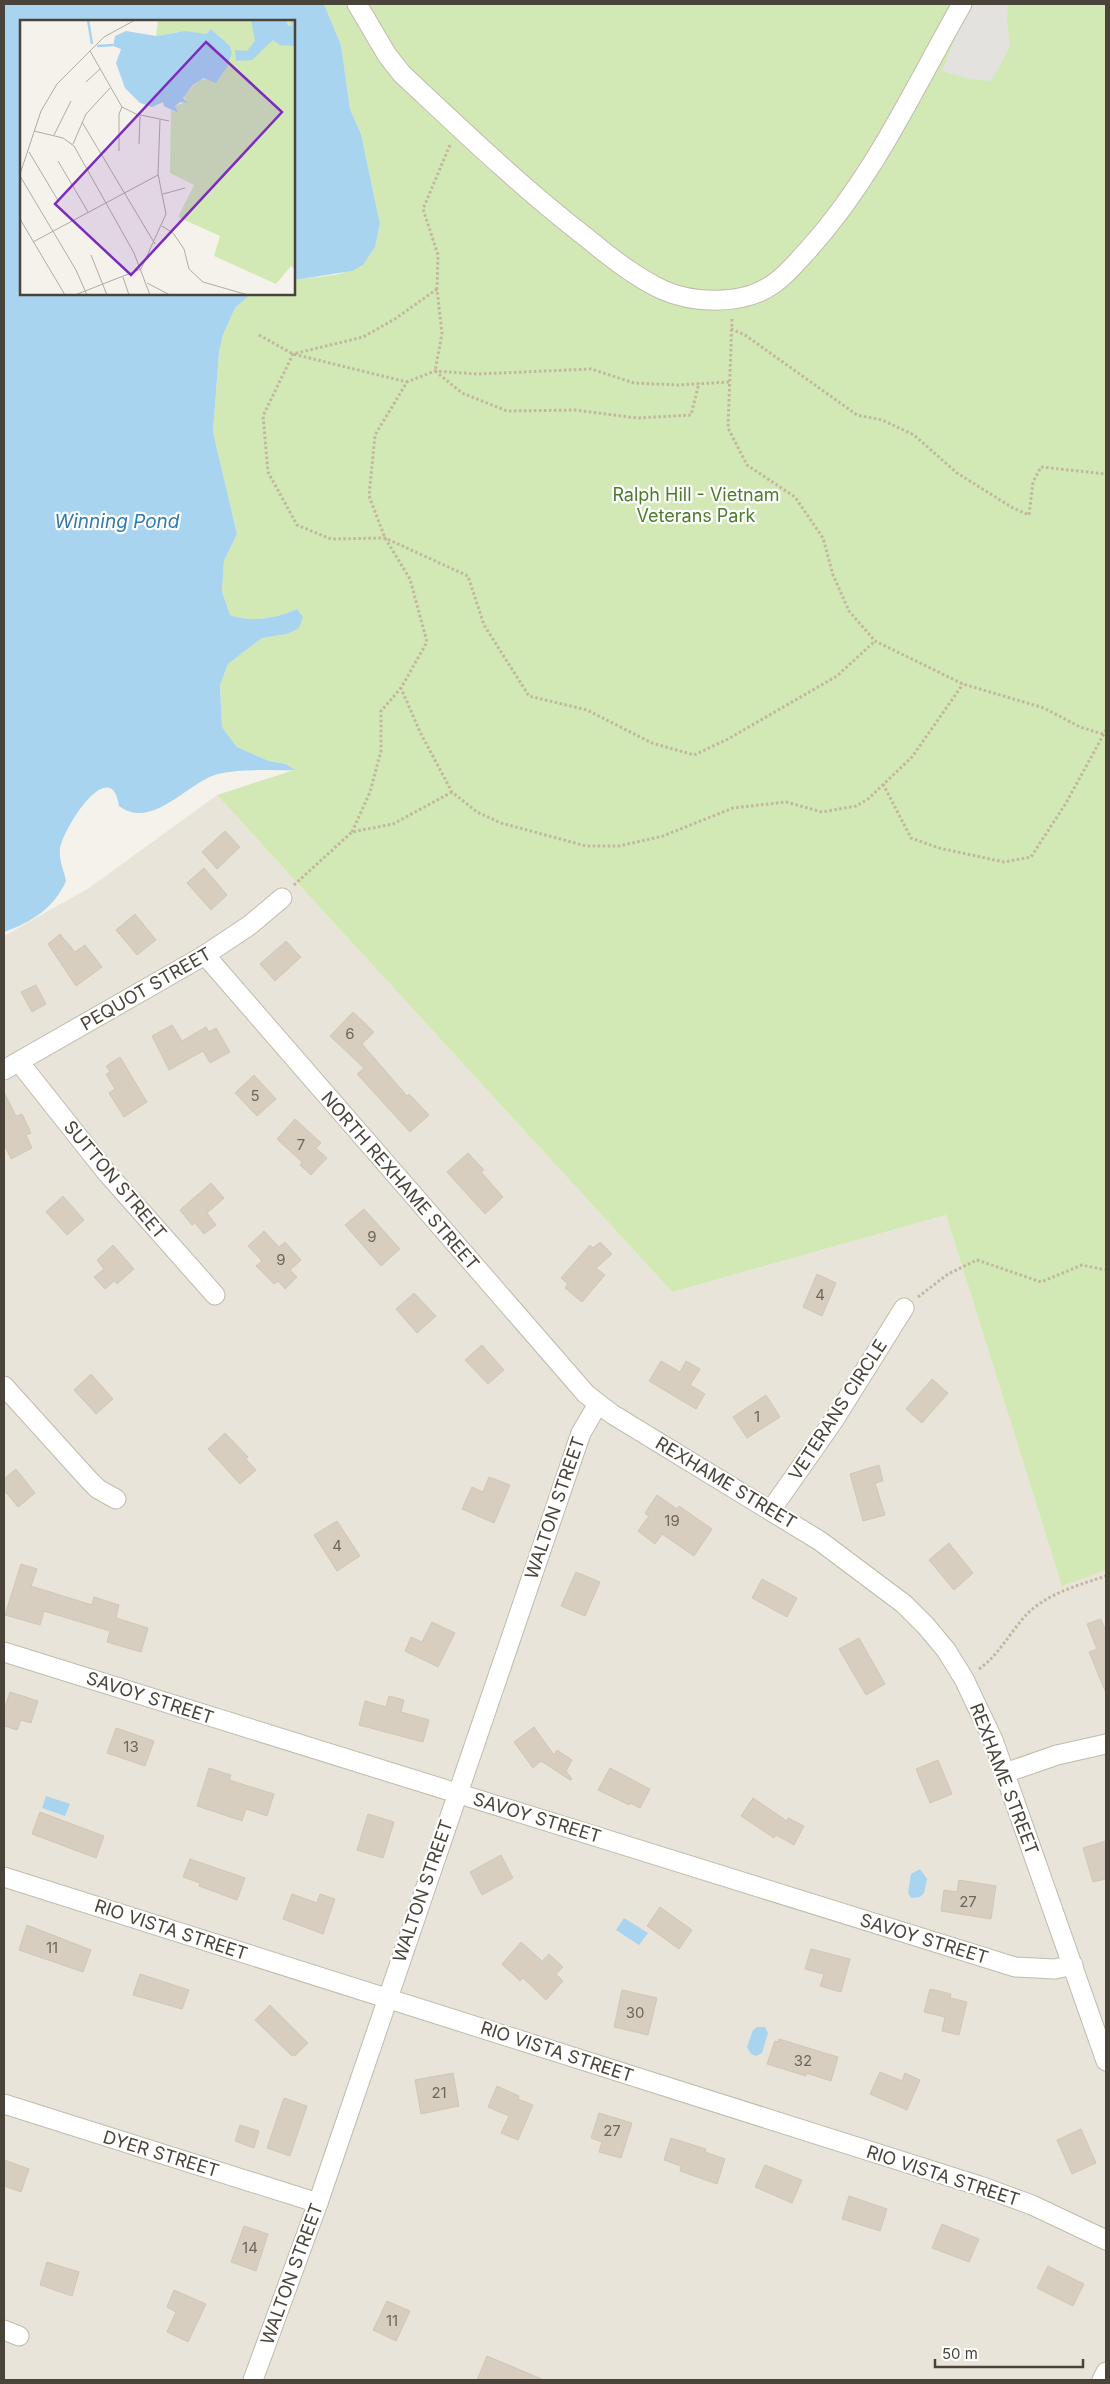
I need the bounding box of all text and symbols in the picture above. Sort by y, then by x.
inset map [20,20,295,295]
park label: Ralph Hill - Vietnam Veterans Park [612,484,780,526]
water label: Winning Pond [55,510,180,533]
street label: PEQUOT STREET [77,943,215,1035]
house number: 6 [345,1024,355,1043]
house number: 5 [250,1086,260,1105]
street label: NORTH REXHAME STREET [317,1087,484,1274]
street label: SUTTON STREET [60,1116,171,1243]
house number: 7 [297,1135,305,1154]
house number: 9 [367,1227,377,1246]
house number: 9 [276,1250,286,1269]
house number: 4 [815,1285,825,1304]
street label: VETERANS CIRCLE [784,1335,891,1484]
house number: 1 [754,1407,760,1426]
street label: REXHAME STREET [652,1432,801,1533]
street label: WALTON STREET [520,1434,589,1582]
house number: 19 [664,1511,680,1530]
house number: 4 [332,1536,342,1555]
street label: SAVOY STREET [84,1667,217,1728]
street label: REXHAME STREET [966,1700,1043,1858]
house number: 13 [123,1737,139,1756]
street label: SAVOY STREET [470,1788,604,1847]
street label: WALTON STREET [388,1817,457,1965]
house number: 27 [959,1892,977,1911]
street label: RIO VISTA STREET [92,1895,250,1964]
street label: SAVOY STREET [857,1909,991,1968]
house number: 11 [46,1938,58,1957]
house number: 30 [626,2003,644,2022]
street label: RIO VISTA STREET [478,2017,636,2086]
house number: 32 [794,2051,812,2070]
house number: 21 [431,2083,447,2102]
house number: 27 [603,2121,621,2140]
street label: DYER STREET [101,2126,222,2181]
street label: RIO VISTA STREET [864,2141,1022,2210]
street label: WALTON STREET [256,2200,327,2347]
house number: 14 [242,2238,258,2257]
house number: 11 [386,2311,398,2330]
scale bar [935,2336,1082,2368]
text: 50 m [942,2344,978,2363]

